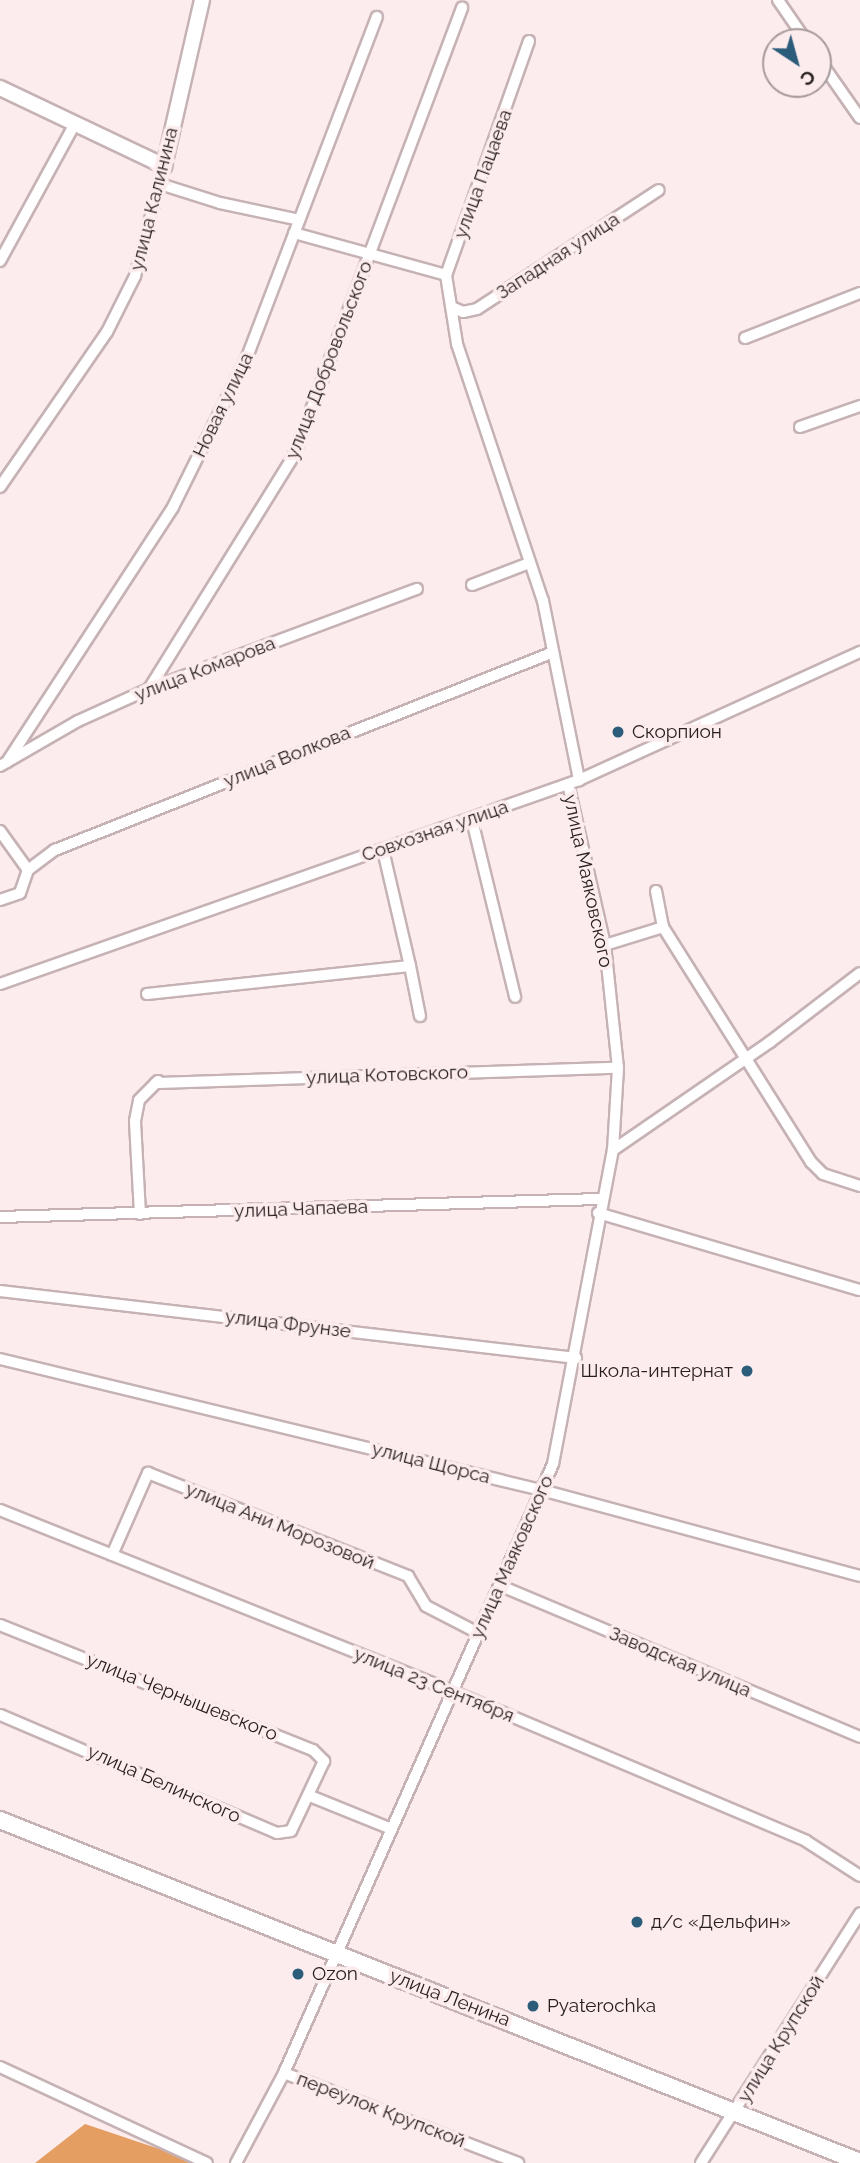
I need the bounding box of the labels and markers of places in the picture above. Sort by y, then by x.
place label: Скорпион [632,721,722,743]
marker: Скорпион [610,724,626,740]
place label: Школа-интернат [580,1360,733,1382]
marker: Школа-интернат [739,1363,755,1379]
place label: д/с «Дельфин» [651,1911,791,1933]
marker: д/с «Дельфин» [629,1914,645,1930]
place label: Ozon [312,1963,358,1985]
marker: Ozon [290,1966,306,1982]
place label: Pyaterochka [547,1995,656,2017]
marker: Pyaterochka [525,1998,541,2014]

